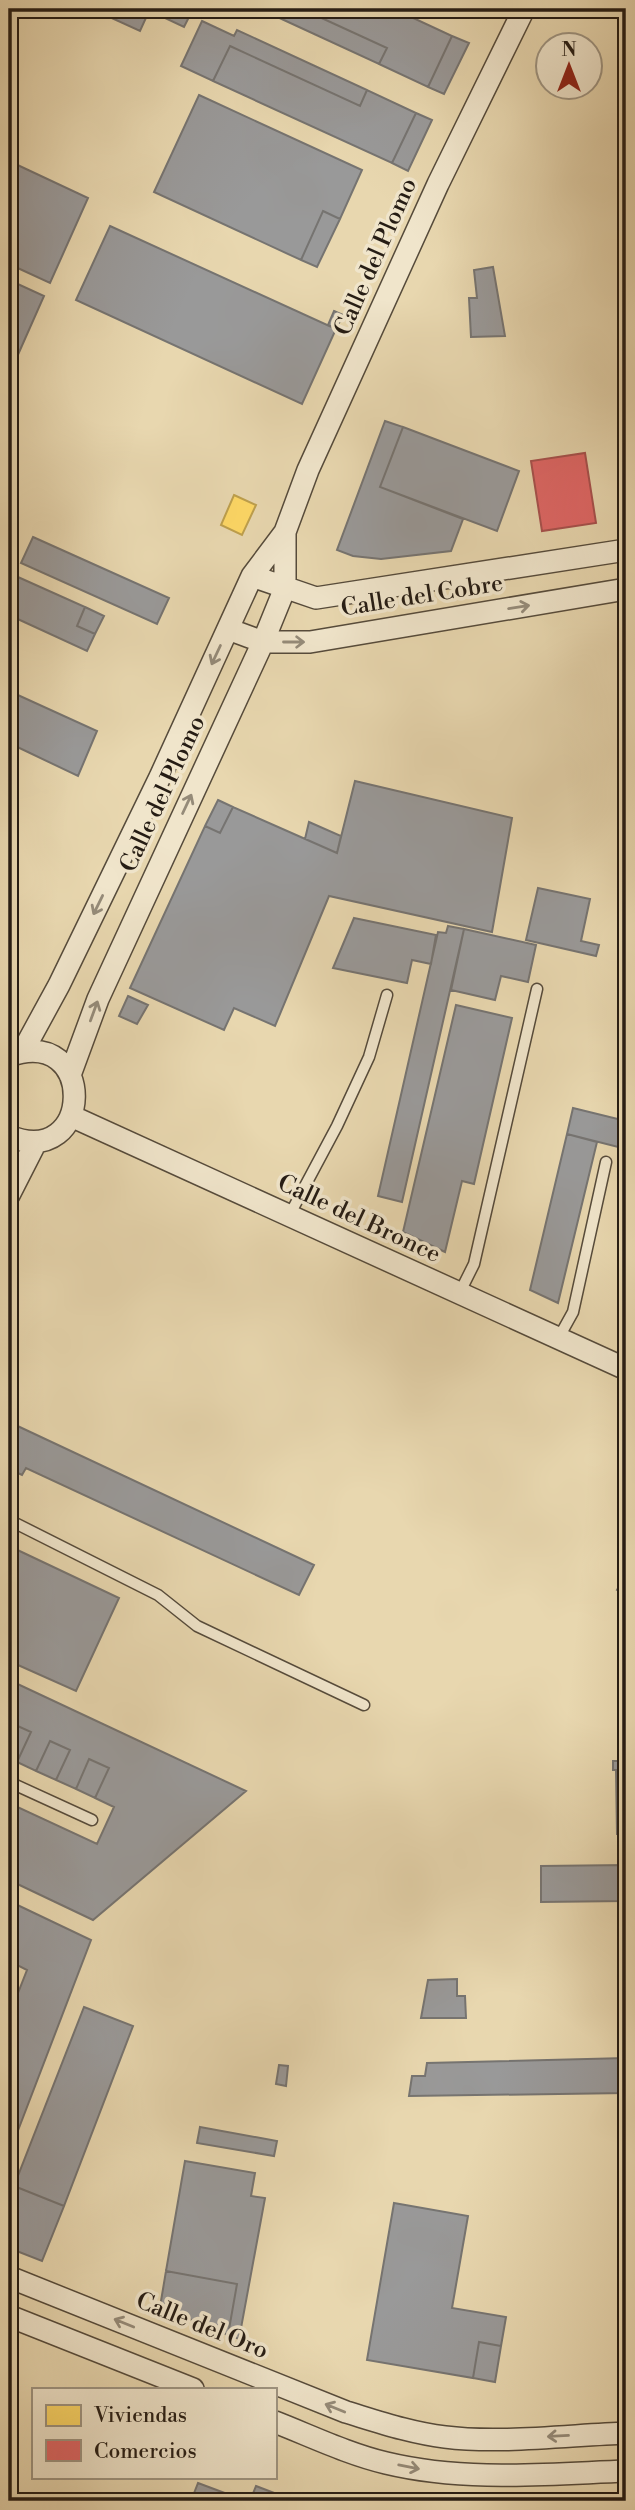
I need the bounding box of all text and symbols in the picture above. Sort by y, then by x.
north arrow [534,32,604,102]
text: N [561,38,577,62]
street label: Calle del Plomo [328,174,424,340]
street label: Calle del Cobre [339,568,505,624]
one-way arrow [507,600,530,613]
one-way arrow [282,635,305,649]
one-way arrow [209,644,222,665]
street label: Calle del Plomo [114,711,212,877]
one-way arrow [181,794,194,815]
one-way arrow [90,894,104,915]
one-way arrow [88,1001,101,1022]
street label: Calle del Bronce [273,1168,445,1270]
street label: Calle del Oro [131,2286,273,2366]
one-way arrow [113,2316,135,2329]
legend [32,2388,276,2478]
one-way arrow [325,2400,346,2413]
text: Viviendas [93,2403,187,2429]
one-way arrow [547,2430,570,2443]
text: Comercios [94,2439,197,2465]
one-way arrow [397,2461,420,2474]

